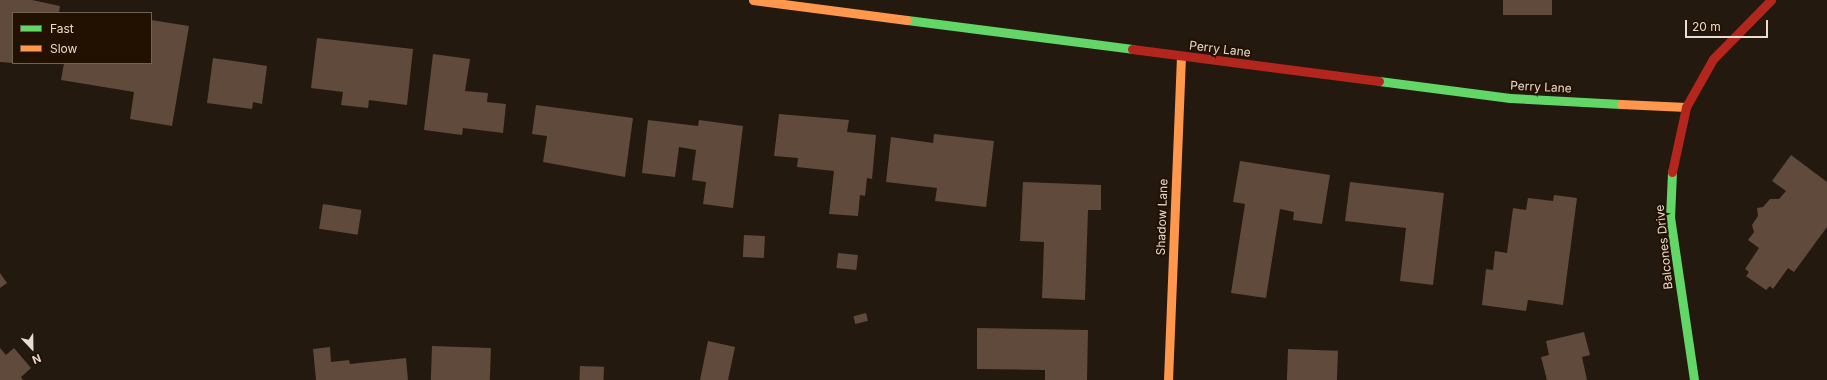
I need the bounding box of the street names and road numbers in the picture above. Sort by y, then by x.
street label: Perry Lane [1188,38,1252,60]
street label: Perry Lane [1510,78,1572,96]
street label: Shadow Lane [1153,178,1171,256]
street label: Balcones Drive [1652,204,1676,290]

